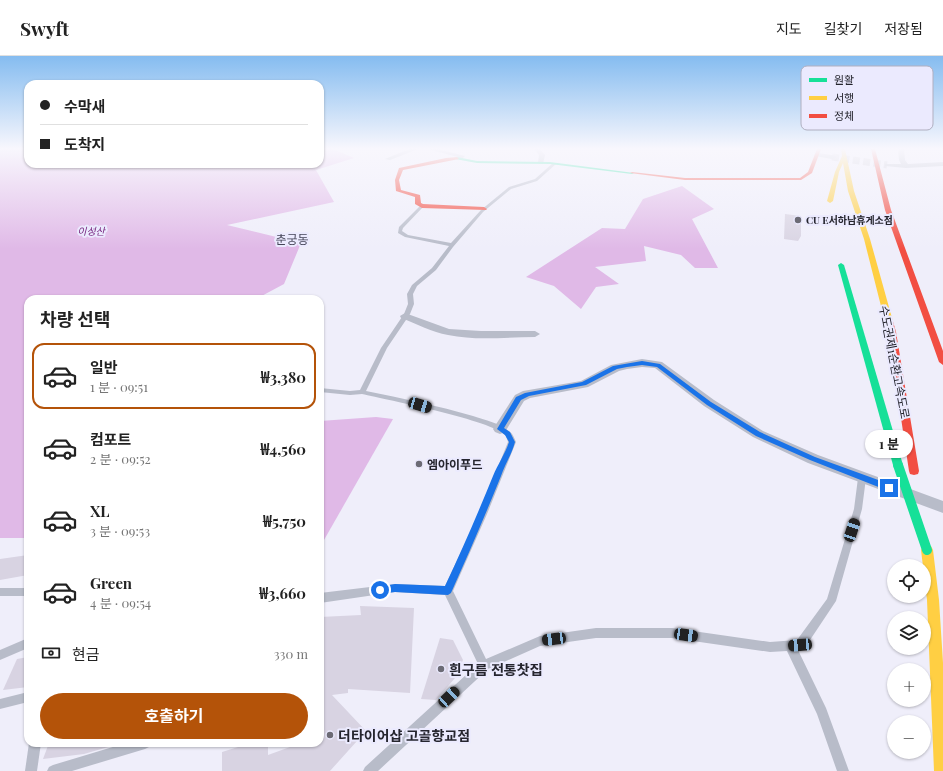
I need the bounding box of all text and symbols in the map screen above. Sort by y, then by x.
text: Swyft [20,15,69,41]
text: 지도 [776,19,802,38]
text: 길찾기 [824,19,862,38]
text: 저장됨 [884,19,923,38]
legend [801,66,933,130]
text: 원활 [834,72,854,87]
text: 서행 [834,90,854,105]
text: 수막새 [64,96,105,116]
text: 정체 [834,108,854,123]
text: 도착지 [64,134,105,154]
place label: CU E서하남휴게소점 [806,213,893,227]
marker: CU E서하남휴게소점 [793,215,803,225]
park label: 이성산 [77,224,107,238]
district label: 춘궁동 [275,231,309,247]
street label: 수도권제1순환고속도로 [876,304,914,420]
text: 차량 선택 [40,307,110,331]
text: 일반 [90,357,118,377]
icon: car [42,358,78,394]
text: ₩3,380 [261,367,306,387]
text: 1 분 · 09:51 [90,378,148,395]
car [407,396,433,414]
text: 컴포트 [90,429,131,449]
icon: car [42,430,78,466]
callout: 1 분 [865,430,913,458]
text: 1 분 [879,435,899,452]
text: ₩4,560 [260,439,306,459]
text: 2 분 · 09:52 [90,450,151,467]
place label: 엠아이푸드 [427,456,482,472]
marker: 엠아이푸드 [414,459,424,469]
route end [880,479,898,497]
text: XL [90,501,110,521]
icon: car [42,502,78,538]
text: ₩5,750 [263,511,306,531]
car [843,517,861,543]
text: 3 분 · 09:53 [90,522,150,539]
map controls [887,559,931,759]
button: locate [887,559,931,603]
text: Green [90,573,132,593]
icon: car [42,574,78,610]
route start [371,581,389,599]
text: ₩3,660 [259,583,306,603]
text: 4 분 · 09:54 [90,594,151,611]
button: layers [887,611,931,655]
car [673,627,699,643]
car [541,632,567,646]
car [788,638,812,652]
icon: cash [40,642,62,664]
text: 현금 [72,644,100,664]
text: 330 m [274,645,308,662]
place label: 흰구름 전통찻집 [449,660,542,679]
button: + [887,663,931,707]
marker: 흰구름 전통찻집 [436,664,446,674]
car [436,684,462,710]
button: 호출하기 [40,693,308,739]
button: − [887,715,931,759]
place label: 더타이어샵 고골향교점 [338,726,470,745]
marker: 더타이어샵 고골향교점 [325,730,335,740]

